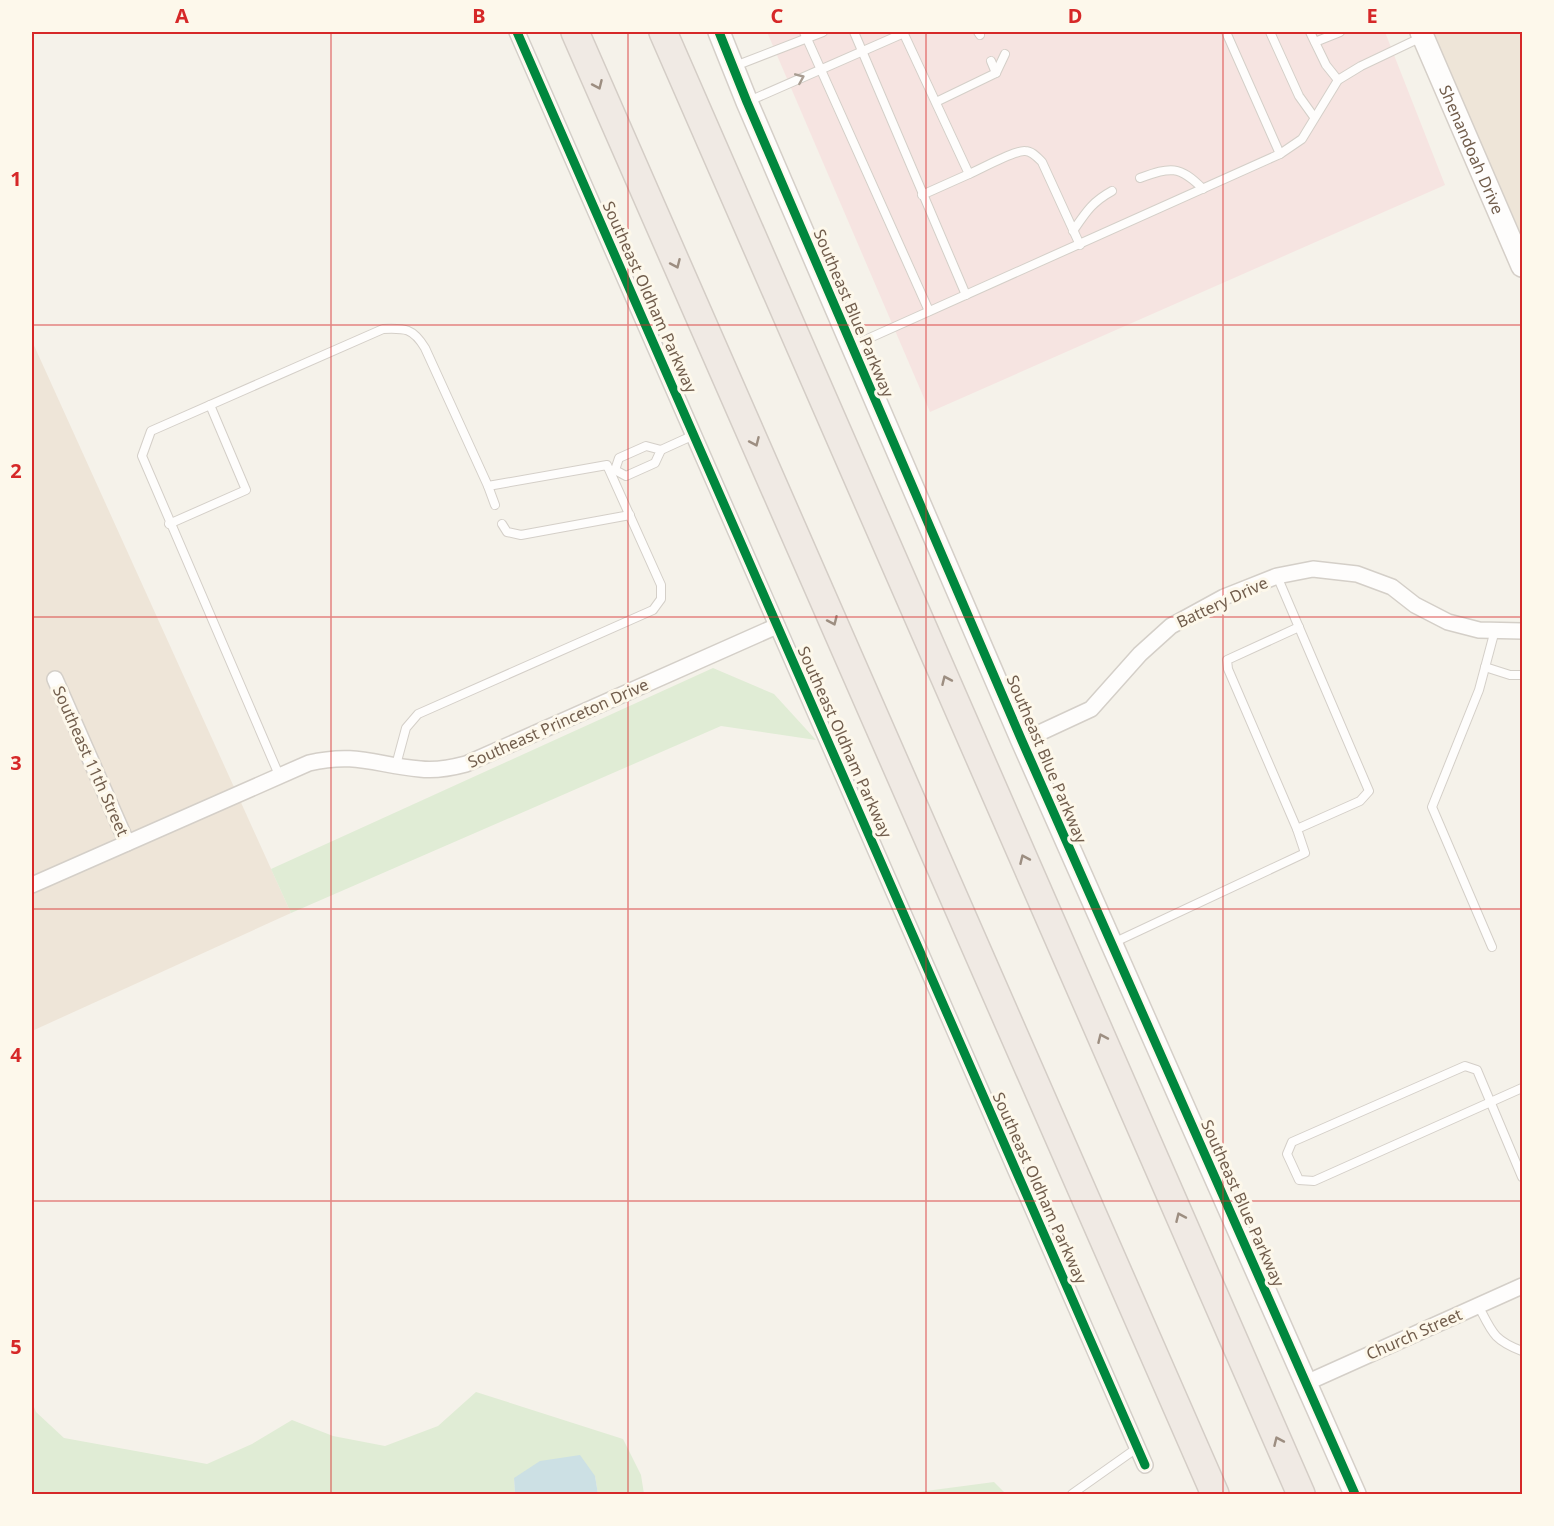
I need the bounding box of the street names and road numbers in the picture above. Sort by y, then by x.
street label: Shenandoah Drive [1434,82,1509,218]
street label: Southeast Oldham Parkway [598,198,703,397]
street label: Southeast Blue Parkway [809,226,900,401]
street label: Battery Drive [1173,571,1271,633]
street label: Southeast Oldham Parkway [793,643,898,842]
street label: Southeast Blue Parkway [1002,672,1093,847]
street label: Southeast Princeton Drive [464,673,652,773]
street label: Southeast 11th Street [48,682,134,840]
street label: Southeast Oldham Parkway [988,1089,1093,1288]
street label: Southeast Blue Parkway [1196,1116,1290,1291]
street label: Church Street [1363,1303,1466,1365]

